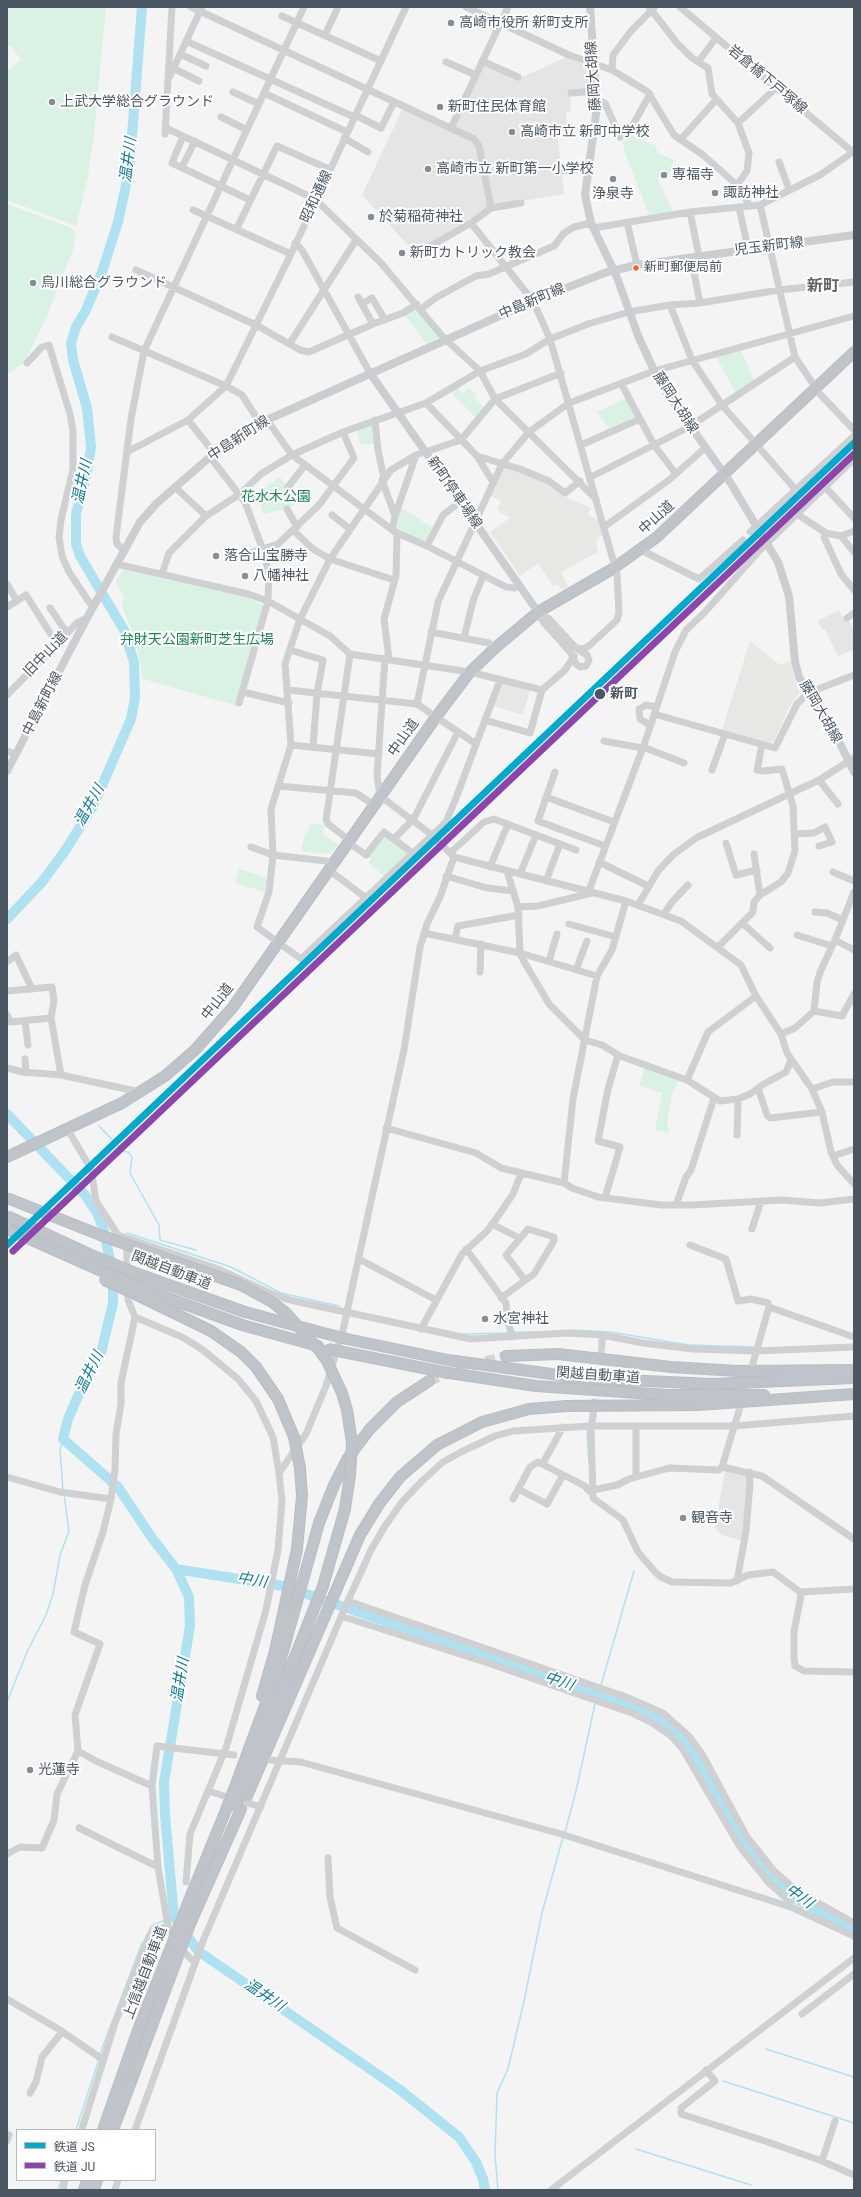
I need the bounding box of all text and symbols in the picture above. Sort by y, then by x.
place label: 高崎市役所 新町支所 [459,15,588,31]
marker: 高崎市役所 新町支所 [446,18,456,28]
street label: 藤岡大胡線 [583,40,605,112]
street label: 岩倉橋下戸塚線 [724,42,810,118]
place label: 上武大学総合グラウンド [60,94,214,110]
marker: 上武大学総合グラウンド [47,97,57,107]
place label: 新町住民体育館 [448,99,546,115]
marker: 新町住民体育館 [435,102,445,112]
place label: 高崎市立 新町中学校 [520,124,649,140]
marker: 高崎市立 新町中学校 [507,127,517,137]
water label: 温井川 [117,137,141,183]
place label: 高崎市立 新町第一小学校 [436,161,593,177]
marker: 高崎市立 新町第一小学校 [423,164,433,174]
place label: 専福寺 [672,167,714,183]
street label: 昭和通線 [298,168,336,226]
marker: 専福寺 [659,170,669,180]
marker: 浄泉寺 [608,174,618,184]
place label: 諏訪神社 [723,185,779,201]
place label: 浄泉寺 [592,186,634,202]
marker: 諏訪神社 [710,188,720,198]
place label: 於菊稲荷神社 [379,209,463,225]
marker: 於菊稲荷神社 [366,212,376,222]
street label: 児玉新町線 [733,234,805,260]
place label: 新町カトリック教会 [410,245,536,261]
marker: 新町カトリック教会 [397,248,407,258]
place label: 新町郵便局前 [644,260,722,276]
marker: 新町郵便局前 [631,263,641,273]
place label: 烏川総合グラウンド [41,275,167,291]
district label: 新町 [807,277,839,297]
marker: 烏川総合グラウンド [28,278,38,288]
street label: 中島新町線 [497,281,567,323]
street label: 藤岡大胡線 [649,369,701,437]
street label: 中島新町線 [205,413,273,465]
street label: 新町停車場線 [423,454,485,532]
water label: 温井川 [70,458,96,506]
park label: 花水木公園 [241,489,311,505]
street label: 中山道 [636,498,678,538]
place label: 落合山宝勝寺 [224,548,308,564]
marker: 落合山宝勝寺 [211,551,221,561]
place label: 八幡神社 [253,568,309,584]
marker: 八幡神社 [240,571,250,581]
street label: 旧中山道 [21,629,71,681]
park label: 弁財天公園新町芝生広場 [120,632,274,648]
street label: 中島新町線 [20,669,66,739]
street label: 藤岡大胡線 [795,677,845,747]
place label: 新町 [610,686,638,702]
marker: 新町 [593,687,607,701]
street label: 中山道 [385,716,423,760]
water label: 温井川 [71,782,109,830]
street label: 中山道 [198,980,238,1024]
street label: 関越自動車道 [129,1248,213,1294]
place label: 水宮神社 [493,1311,549,1327]
marker: 水宮神社 [480,1314,490,1324]
water label: 温井川 [72,1349,108,1397]
street label: 関越自動車道 [556,1365,640,1387]
place label: 観音寺 [691,1510,733,1526]
marker: 観音寺 [678,1513,688,1523]
water label: 中川 [236,1570,268,1592]
water label: 温井川 [169,1656,193,1704]
water label: 中川 [542,1669,576,1695]
place label: 光蓮寺 [38,1762,80,1778]
marker: 光蓮寺 [25,1765,35,1775]
water label: 中川 [782,1881,816,1913]
street label: 上信越自動車道 [121,1924,171,2022]
water label: 温井川 [240,1976,288,2016]
legend [16,2129,156,2181]
text: 鉄道 JS [54,2140,95,2154]
text: 鉄道 JU [54,2160,95,2174]

